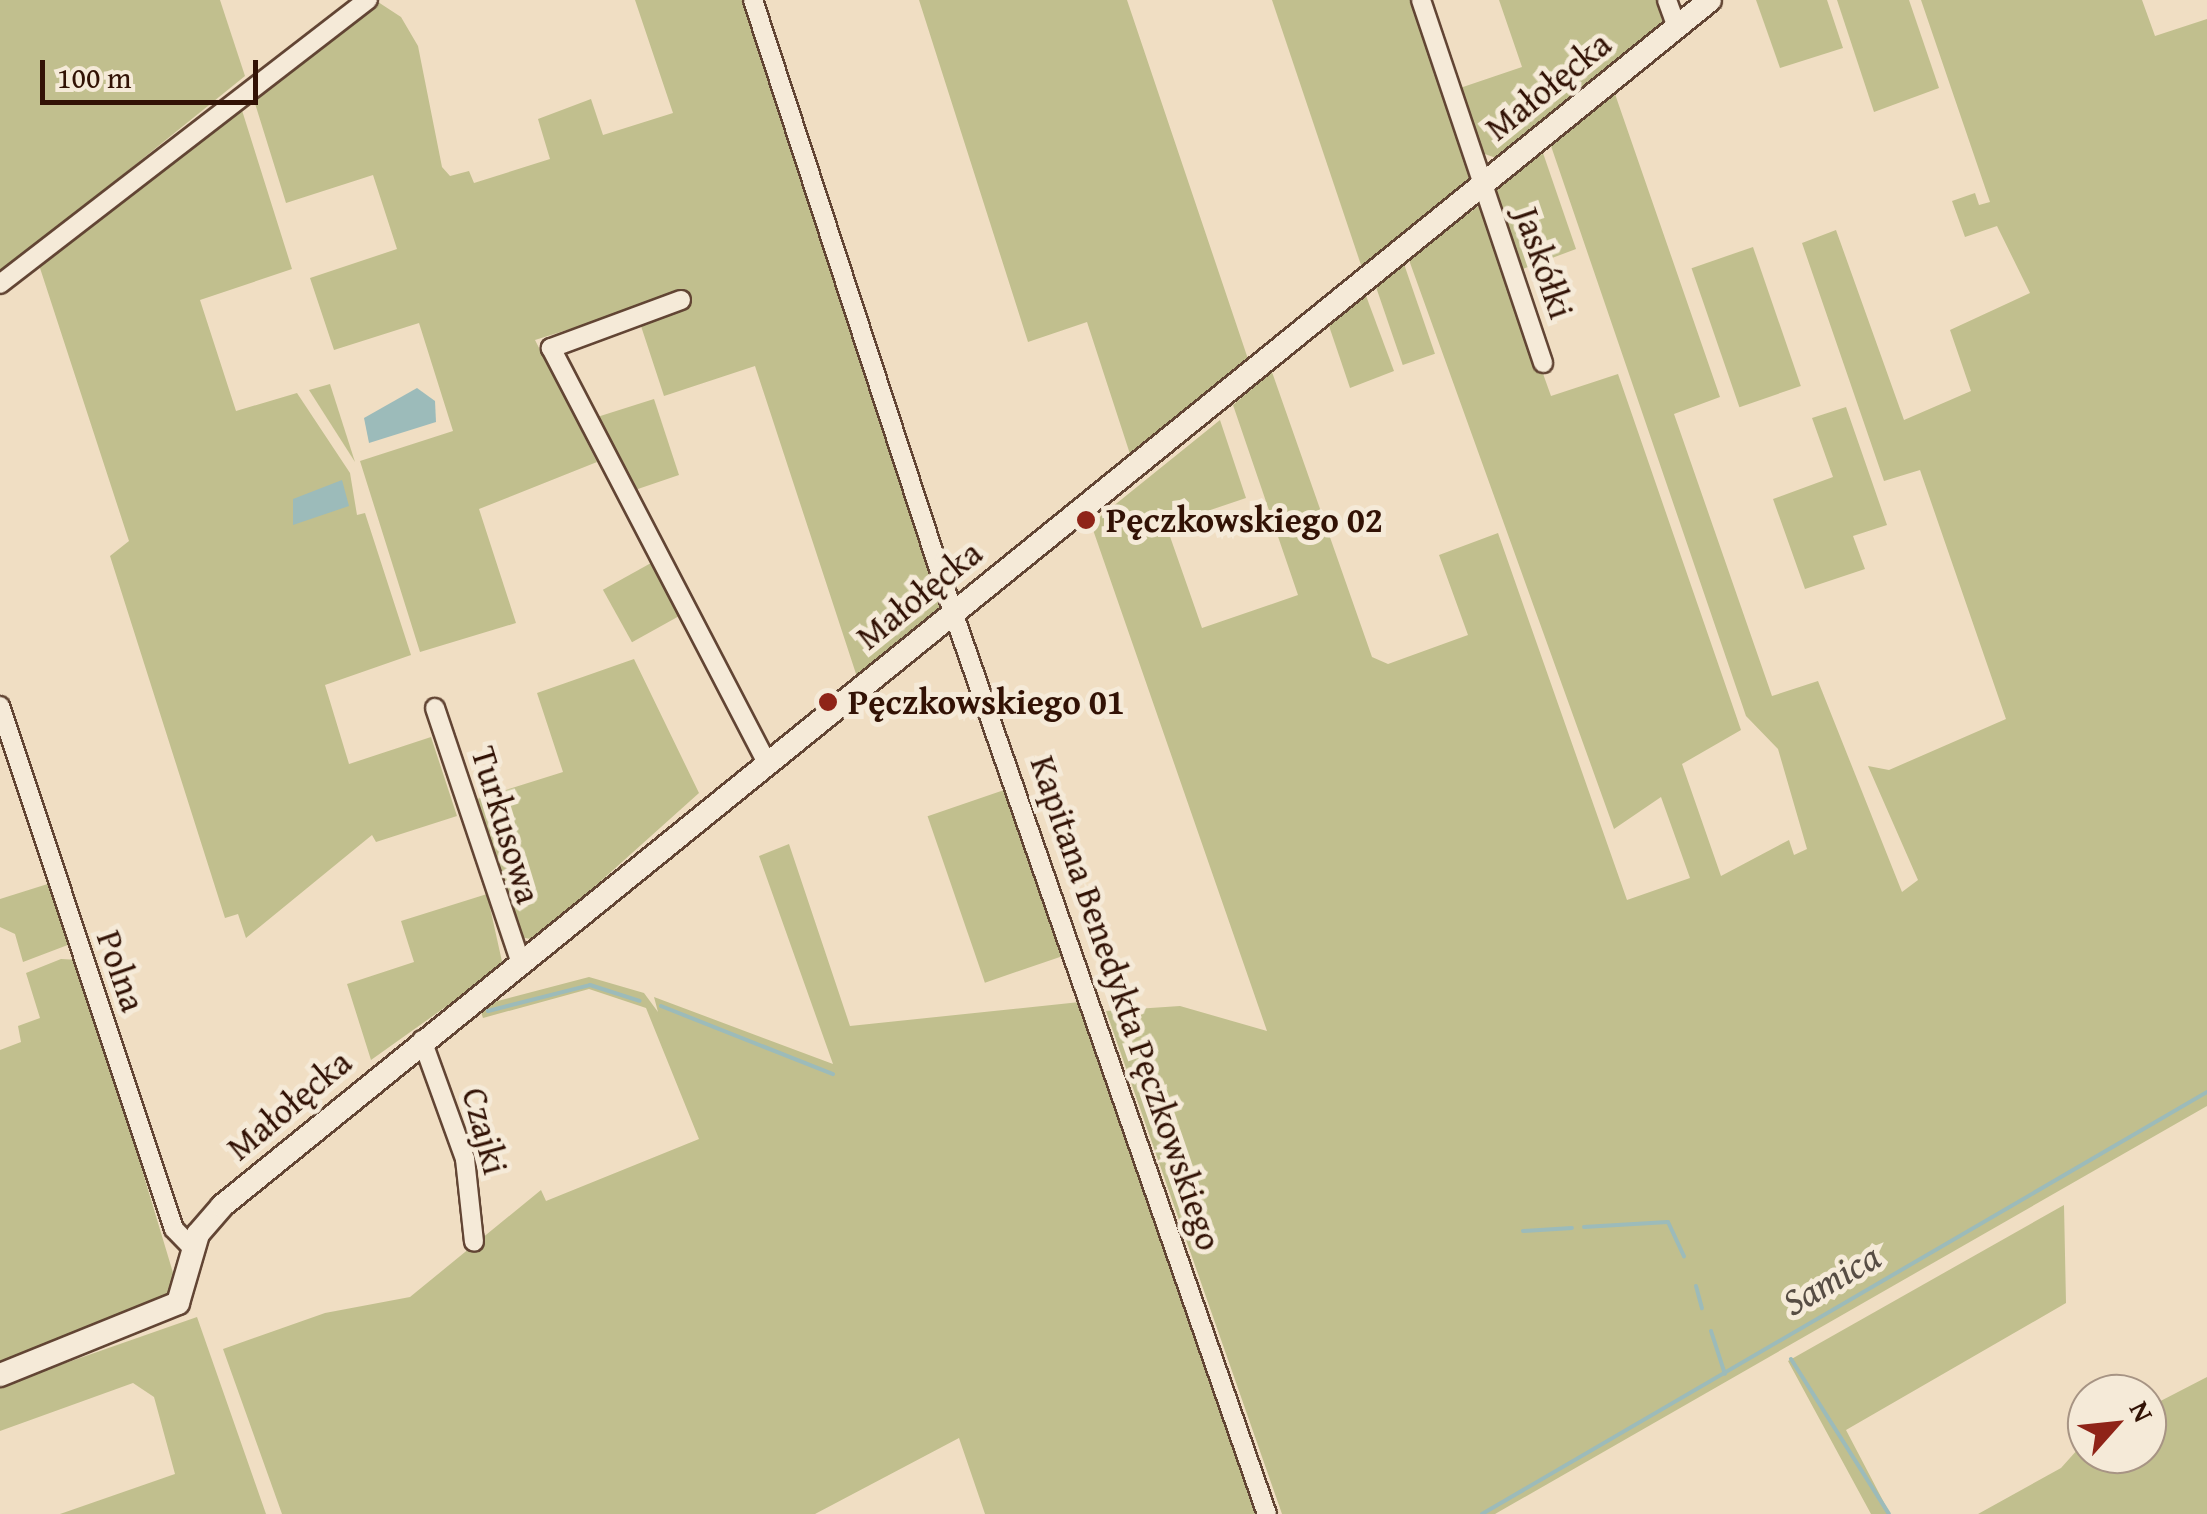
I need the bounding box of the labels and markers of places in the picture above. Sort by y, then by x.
place label: Pęczkowskiego 02 [1106,499,1383,541]
marker: Pęczkowskiego 02 [1075,509,1097,531]
place label: Pęczkowskiego 01 [848,681,1125,723]
marker: Pęczkowskiego 01 [817,691,839,713]

